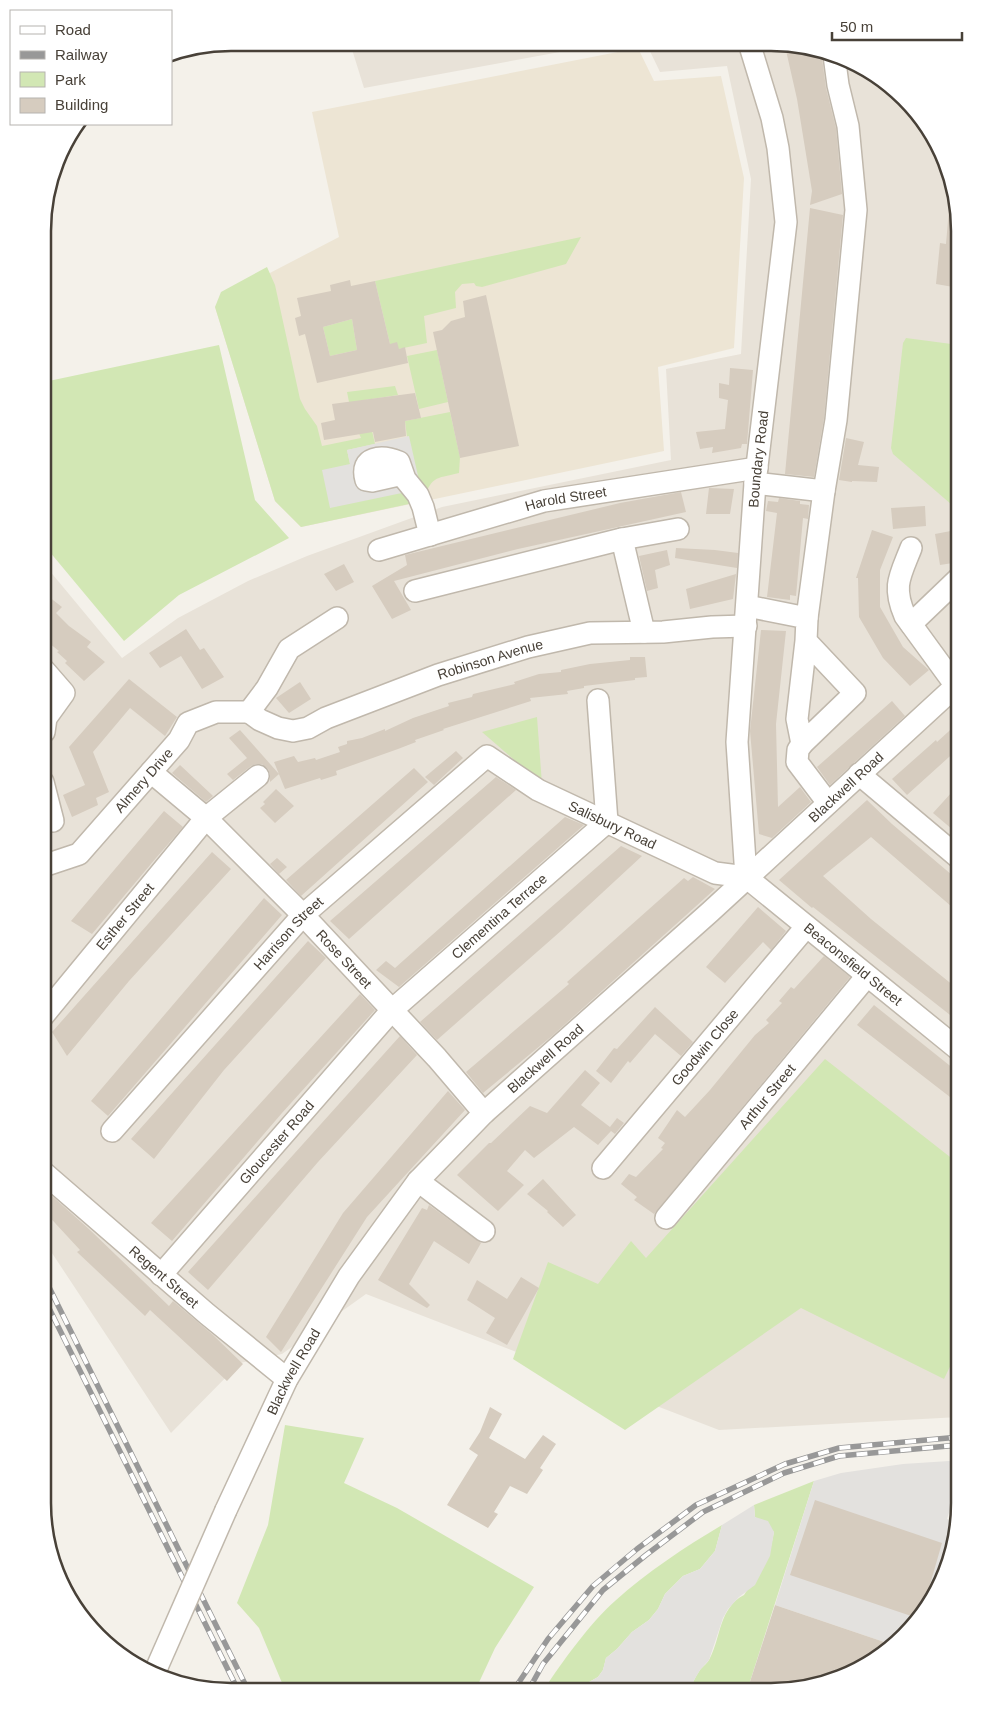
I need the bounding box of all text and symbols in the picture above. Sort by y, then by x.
legend [10,10,172,125]
scale bar [832,10,962,42]
text: 50 m [840,18,873,35]
text: Road [55,21,91,38]
text: Railway [55,46,108,63]
text: Park [55,71,86,88]
text: Building [55,96,108,113]
street label: Boundary Road [745,410,772,508]
street label: Harold Street [523,483,608,514]
street label: Robinson Avenue [435,636,545,683]
street label: Almery Drive [111,745,176,816]
street label: Blackwell Road [805,749,887,825]
street label: Salisbury Road [566,797,659,852]
street label: Clementina Terrace [448,870,550,962]
street label: Esther Street [93,880,157,953]
street label: Harrison Street [250,893,326,973]
street label: Beaconsfield Street [801,919,905,1009]
street label: Rose Street [313,926,375,991]
street label: Goodwin Close [668,1005,742,1089]
street label: Blackwell Road [504,1021,586,1096]
street label: Arthur Street [735,1061,799,1132]
street label: Gloucester Road [236,1097,317,1187]
street label: Regent Street [126,1242,202,1311]
street label: Blackwell Road [264,1326,323,1417]

